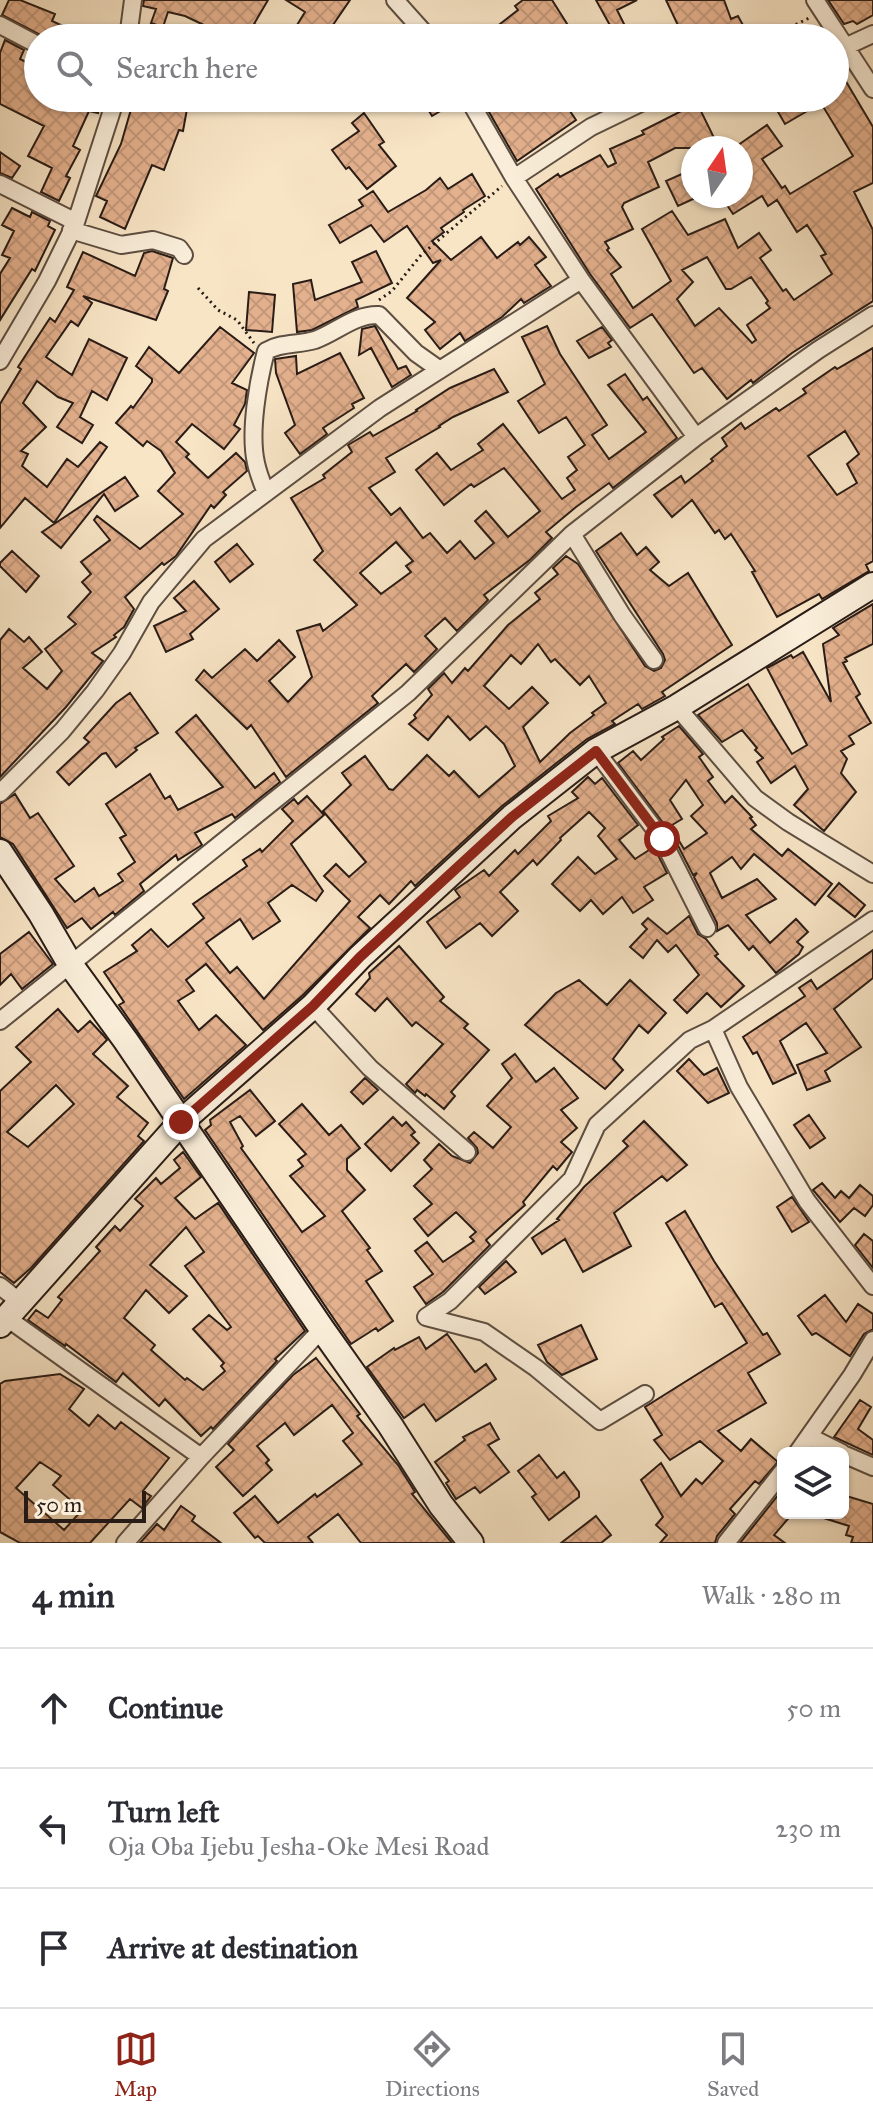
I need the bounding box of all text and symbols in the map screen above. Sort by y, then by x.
search box [24,24,849,112]
icon: search [52,46,96,90]
text: Search here [116,50,258,86]
north arrow [681,136,753,208]
route start [644,821,680,857]
route end [163,1104,199,1140]
map controls [777,1447,849,1519]
button: layers [777,1447,849,1519]
scale bar [24,1487,146,1523]
text: 50 m [36,1491,82,1518]
text: 4 min [32,1575,115,1616]
text: Walk · 280 m [701,1579,841,1611]
icon: ahead [32,1686,76,1730]
text: Continue [108,1690,223,1726]
text: 50 m [786,1692,841,1724]
text: Turn left [108,1794,219,1830]
icon: left [32,1806,76,1850]
text: 230 m [775,1812,841,1844]
text: Oja Oba Ijebu Jesha-Oke Mesi Road [108,1830,489,1862]
icon: arrive [32,1926,76,1970]
text: Arrive at destination [108,1930,358,1966]
tab: Map [114,2027,158,2102]
tab: Directions [385,2027,480,2102]
tab: Saved [707,2027,759,2102]

